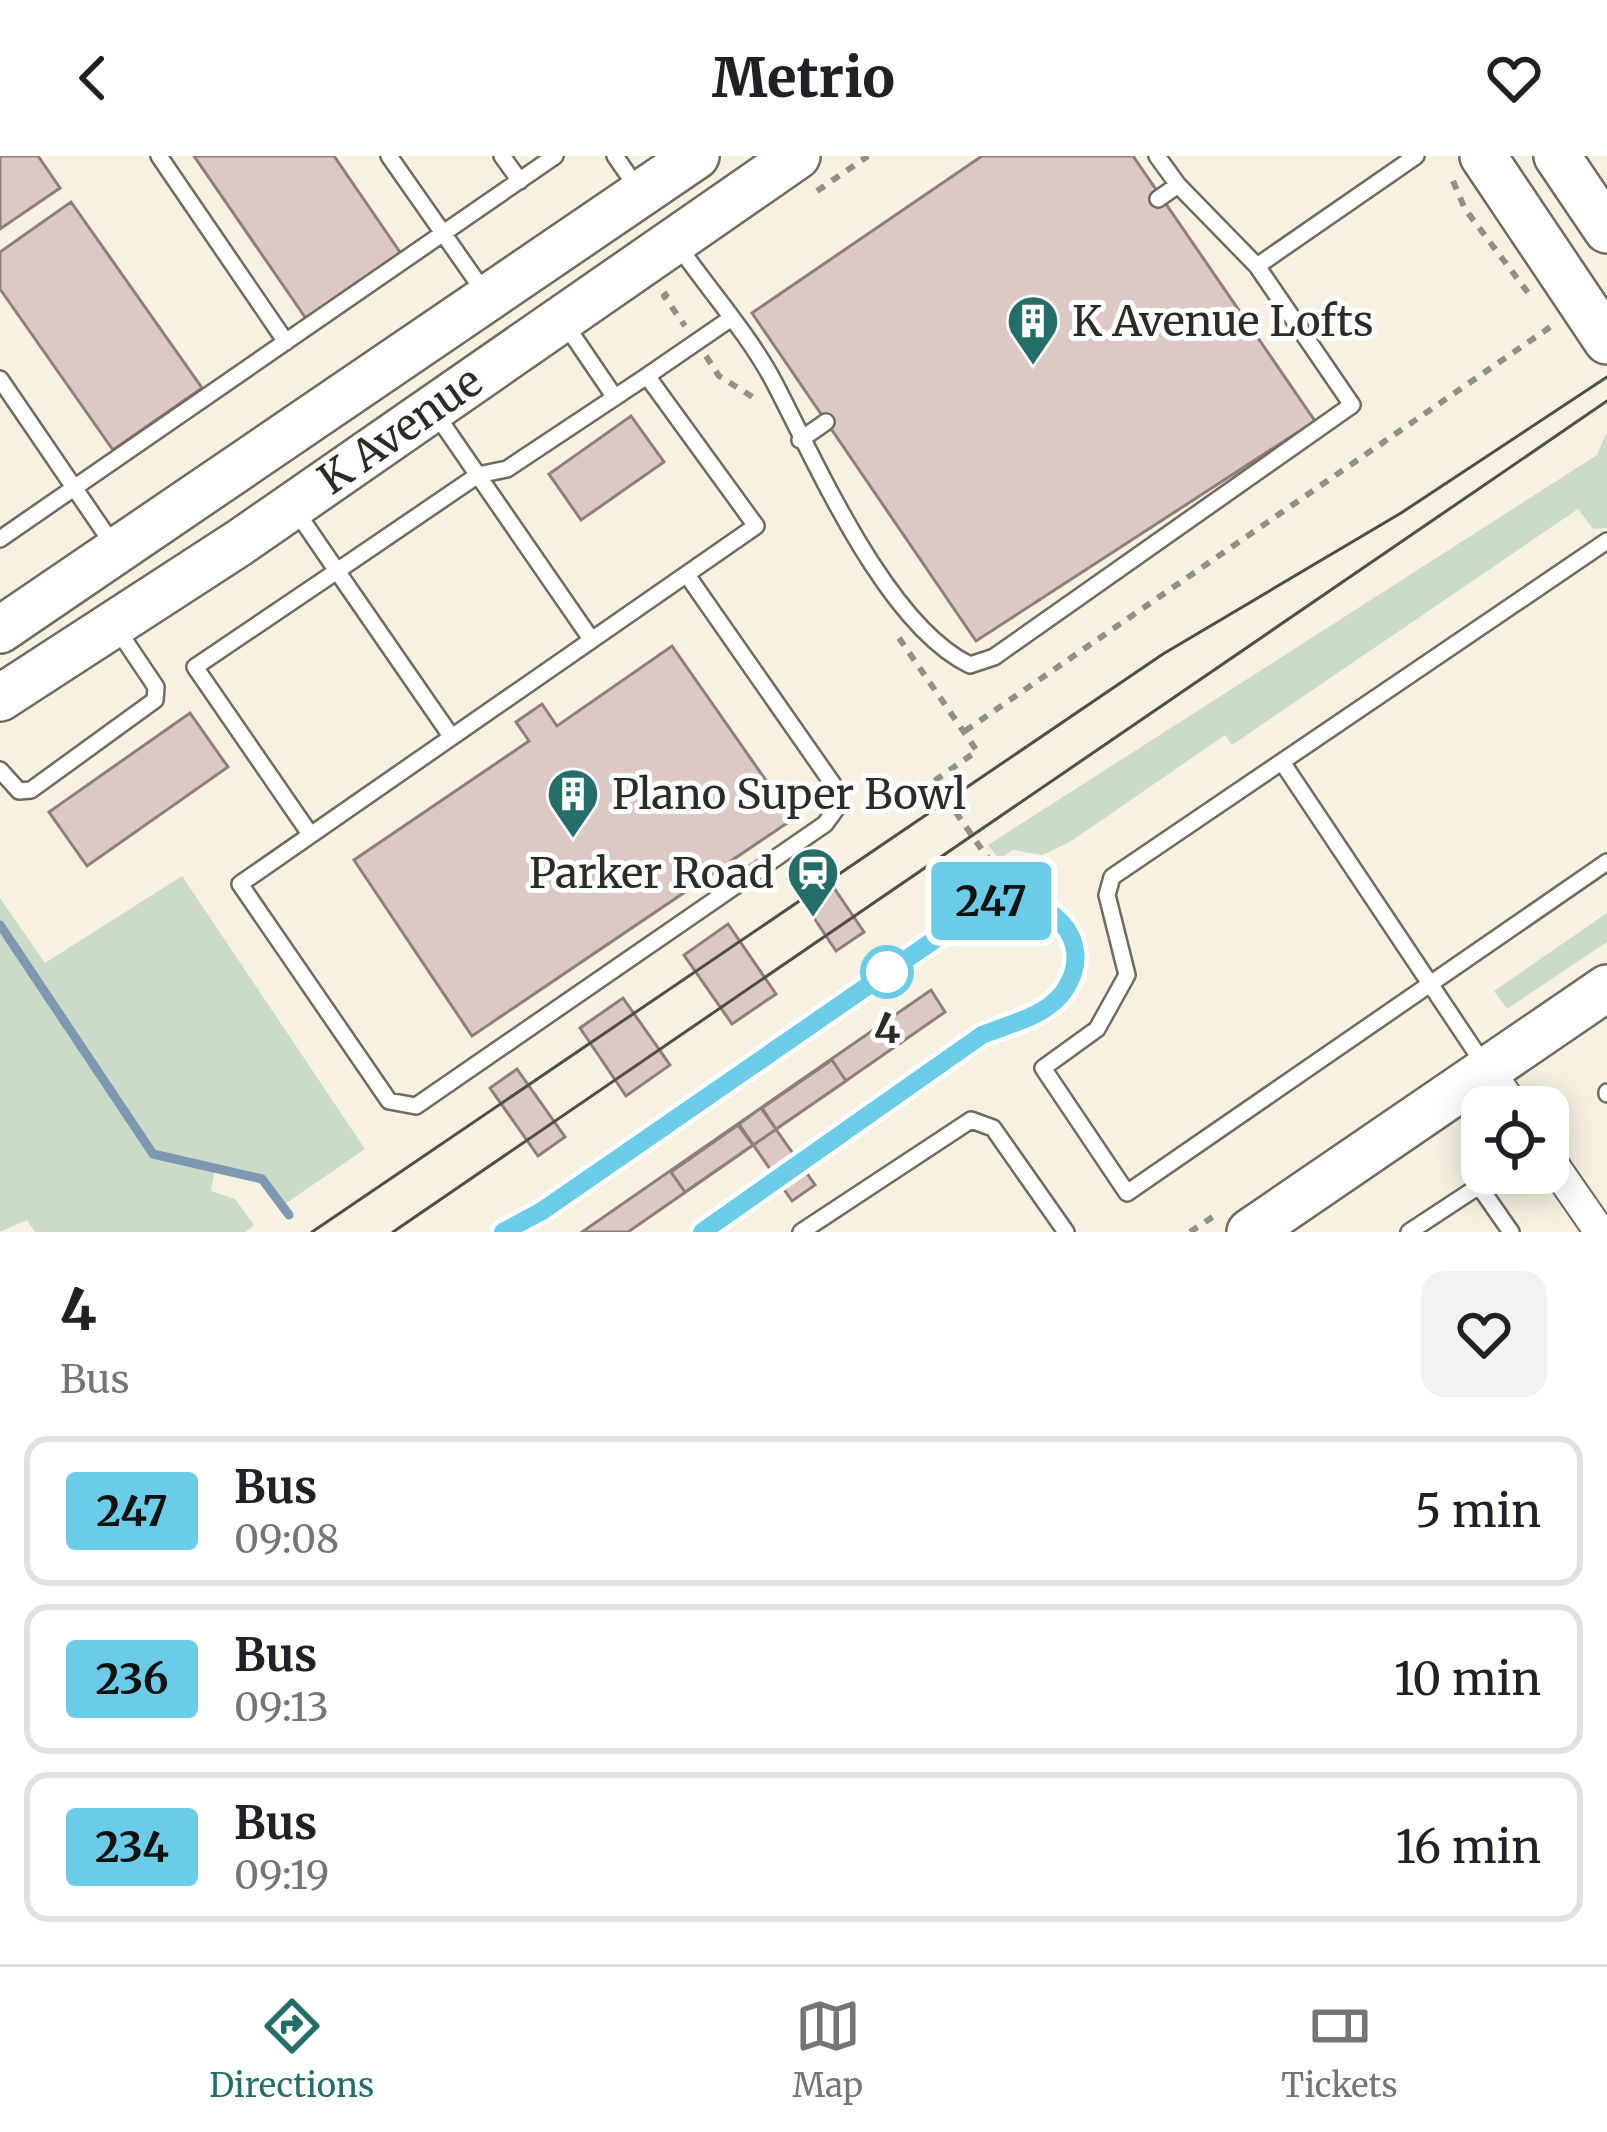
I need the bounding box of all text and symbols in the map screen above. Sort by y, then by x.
text: Metrio [712,44,895,112]
icon: back [60,45,126,111]
icon: heart [1481,45,1547,111]
building icon: K Avenue Lofts [1005,293,1061,367]
place label: K Avenue Lofts [1072,295,1374,347]
street label: K Avenue [308,355,492,505]
building icon: Plano Super Bowl [545,766,601,840]
place label: Plano Super Bowl [612,768,966,820]
station icon: Parker Road [785,845,841,919]
place label: Parker Road [529,847,774,899]
line badge: 247 [922,862,1060,940]
text: 247 [955,875,1027,927]
marker: 4 [862,947,912,997]
place label: 4 [874,1002,900,1054]
map controls [1461,1086,1569,1194]
button: locate [1461,1086,1569,1194]
button: heart [1421,1271,1547,1397]
text: 4 [60,1274,97,1346]
text: Bus [60,1355,130,1404]
text: Bus [234,1459,317,1515]
text: 5 min [1415,1483,1541,1539]
text: 247 [96,1485,168,1537]
text: 09:08 [234,1515,339,1564]
text: Bus [234,1627,317,1683]
text: 10 min [1394,1651,1541,1707]
text: 236 [95,1653,169,1705]
text: 09:13 [234,1683,329,1732]
text: Bus [234,1795,317,1851]
text: 16 min [1396,1819,1541,1875]
text: 234 [95,1821,169,1873]
text: 09:19 [234,1851,329,1900]
tab: Directions [209,1993,374,2106]
tab: Map [793,1993,863,2106]
tab: Tickets [1281,1993,1398,2106]

